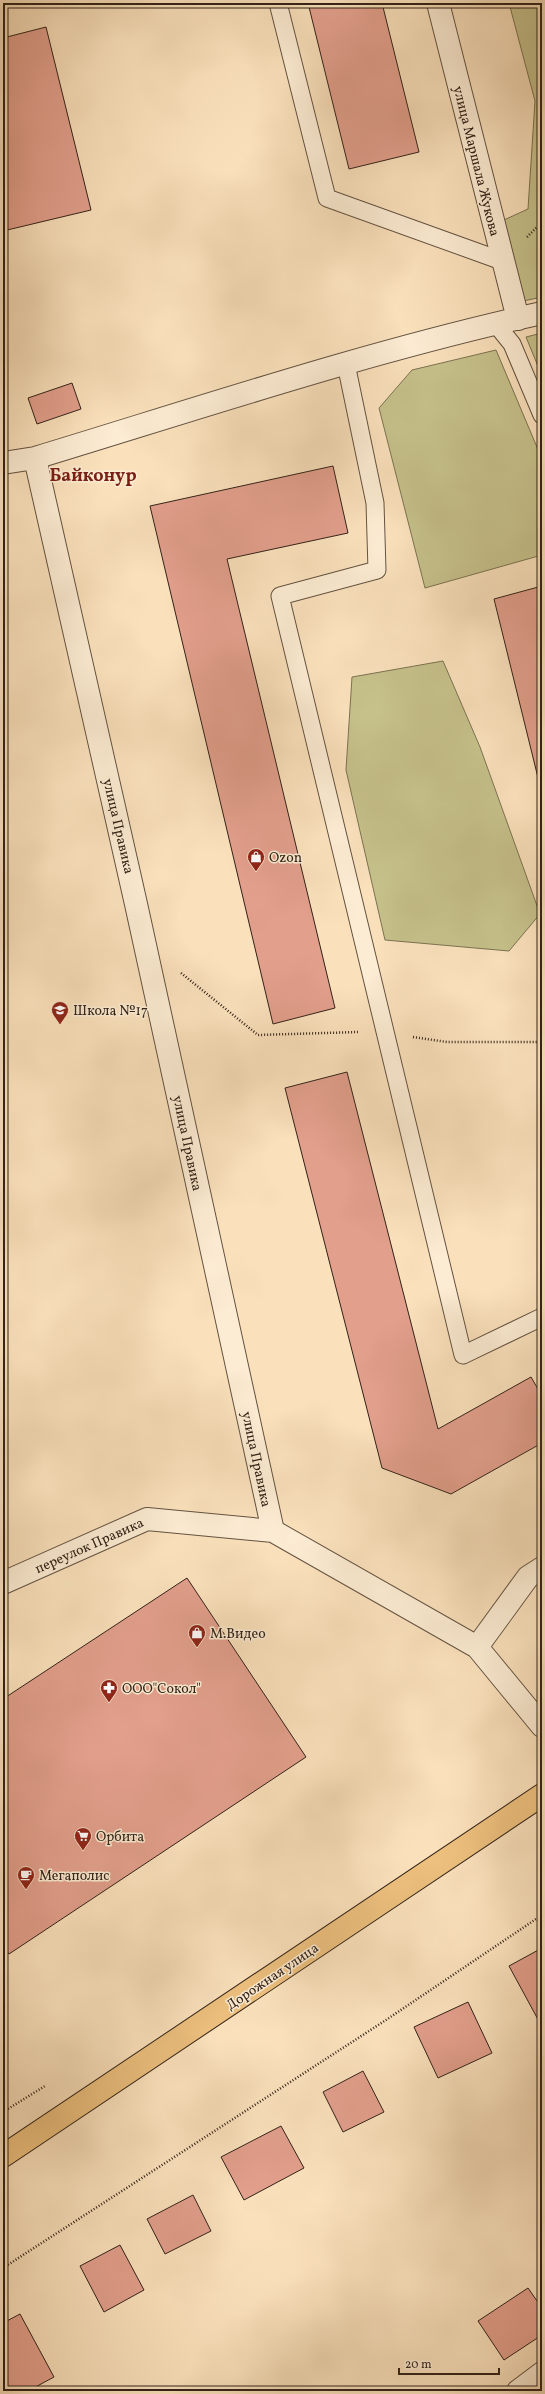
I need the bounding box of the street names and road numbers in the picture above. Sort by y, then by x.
street label: улица Маршала Жукова [448,84,503,239]
street label: улица Правика [97,777,138,876]
street label: улица Правика [167,1094,206,1193]
street label: улица Правика [236,1410,275,1509]
street label: переулок Правика [32,1514,147,1579]
street label: Дорожная улица [223,1939,323,2015]

